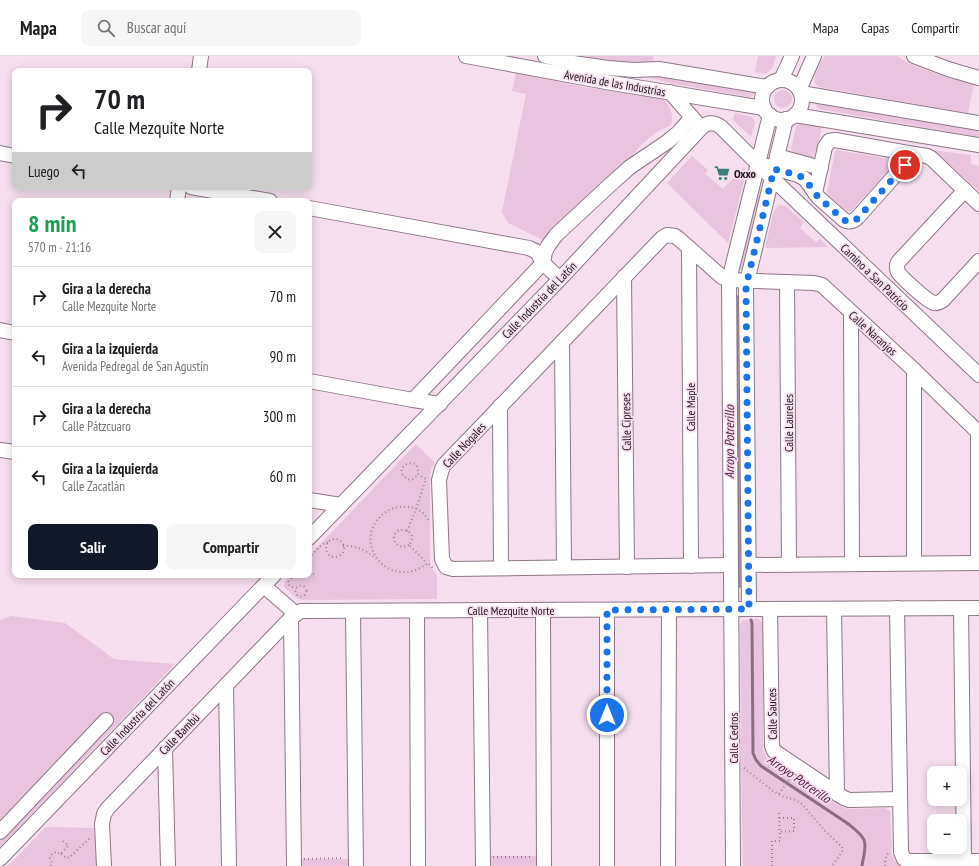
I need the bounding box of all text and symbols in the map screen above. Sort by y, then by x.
search box [81,10,361,46]
text: Mapa [20,16,57,40]
icon: search [95,17,117,39]
text: Buscar aquí [127,18,186,37]
text: Mapa [813,19,839,37]
text: Capas [861,19,889,37]
text: Compartir [911,19,959,37]
street label: Avenida de las Industrias [563,67,667,99]
text: 70 m [94,80,145,117]
icon: right [28,84,80,136]
text: Calle Mezquite Norte [94,116,224,139]
pin [888,148,922,182]
icon: arrive [894,154,916,176]
icon: left [68,160,90,182]
text: Luego [28,162,60,181]
supermarket icon: Oxxo [713,164,731,182]
place label: Oxxo [734,166,757,181]
text: 8 min [28,208,76,239]
button: close [254,211,296,253]
text: 570 m · 21:16 [28,239,91,256]
street label: Camino a San Patricio [837,240,913,314]
street label: Calle Industria del Latón [499,258,579,342]
text: Gira a la derecha [62,279,151,298]
icon: right [28,286,50,308]
text: 70 m [270,287,296,306]
text: Calle Mezquite Norte [62,298,156,315]
street label: Calle Naranjos [846,307,900,359]
text: Gira a la izquierda [62,339,158,358]
icon: left [28,346,50,368]
text: 90 m [270,347,296,366]
text: Avenida Pedregal de San Agustín [62,358,209,375]
street label: Calle Maple [683,383,698,431]
street label: Calle Cipreses [618,393,634,451]
street label: Calle Laureles [781,394,796,452]
text: Gira a la derecha [62,399,151,418]
water label: Arroyo Potrerillo [721,404,738,479]
icon: right [28,406,50,428]
text: 300 m [263,407,296,426]
text: Calle Pátzcuaro [62,418,131,435]
street label: Calle Nogales [439,419,489,471]
text: Gira a la izquierda [62,459,158,478]
icon: left [28,466,50,488]
text: 60 m [270,467,296,486]
text: Calle Zacatlán [62,478,125,495]
button: Salir [28,524,158,570]
button: Compartir [166,524,296,570]
street label: Calle Mezquite Norte [468,603,555,618]
street label: Calle Industria del Latón [97,675,177,759]
street label: Calle Sauces [764,688,780,740]
position arrow [586,694,628,736]
street label: Calle Bambú [156,710,202,758]
street label: Calle Cedros [726,712,741,764]
water label: Arroyo Potrerillo [764,751,835,808]
map controls [927,766,967,854]
button: + [927,766,967,806]
button: − [927,814,967,854]

